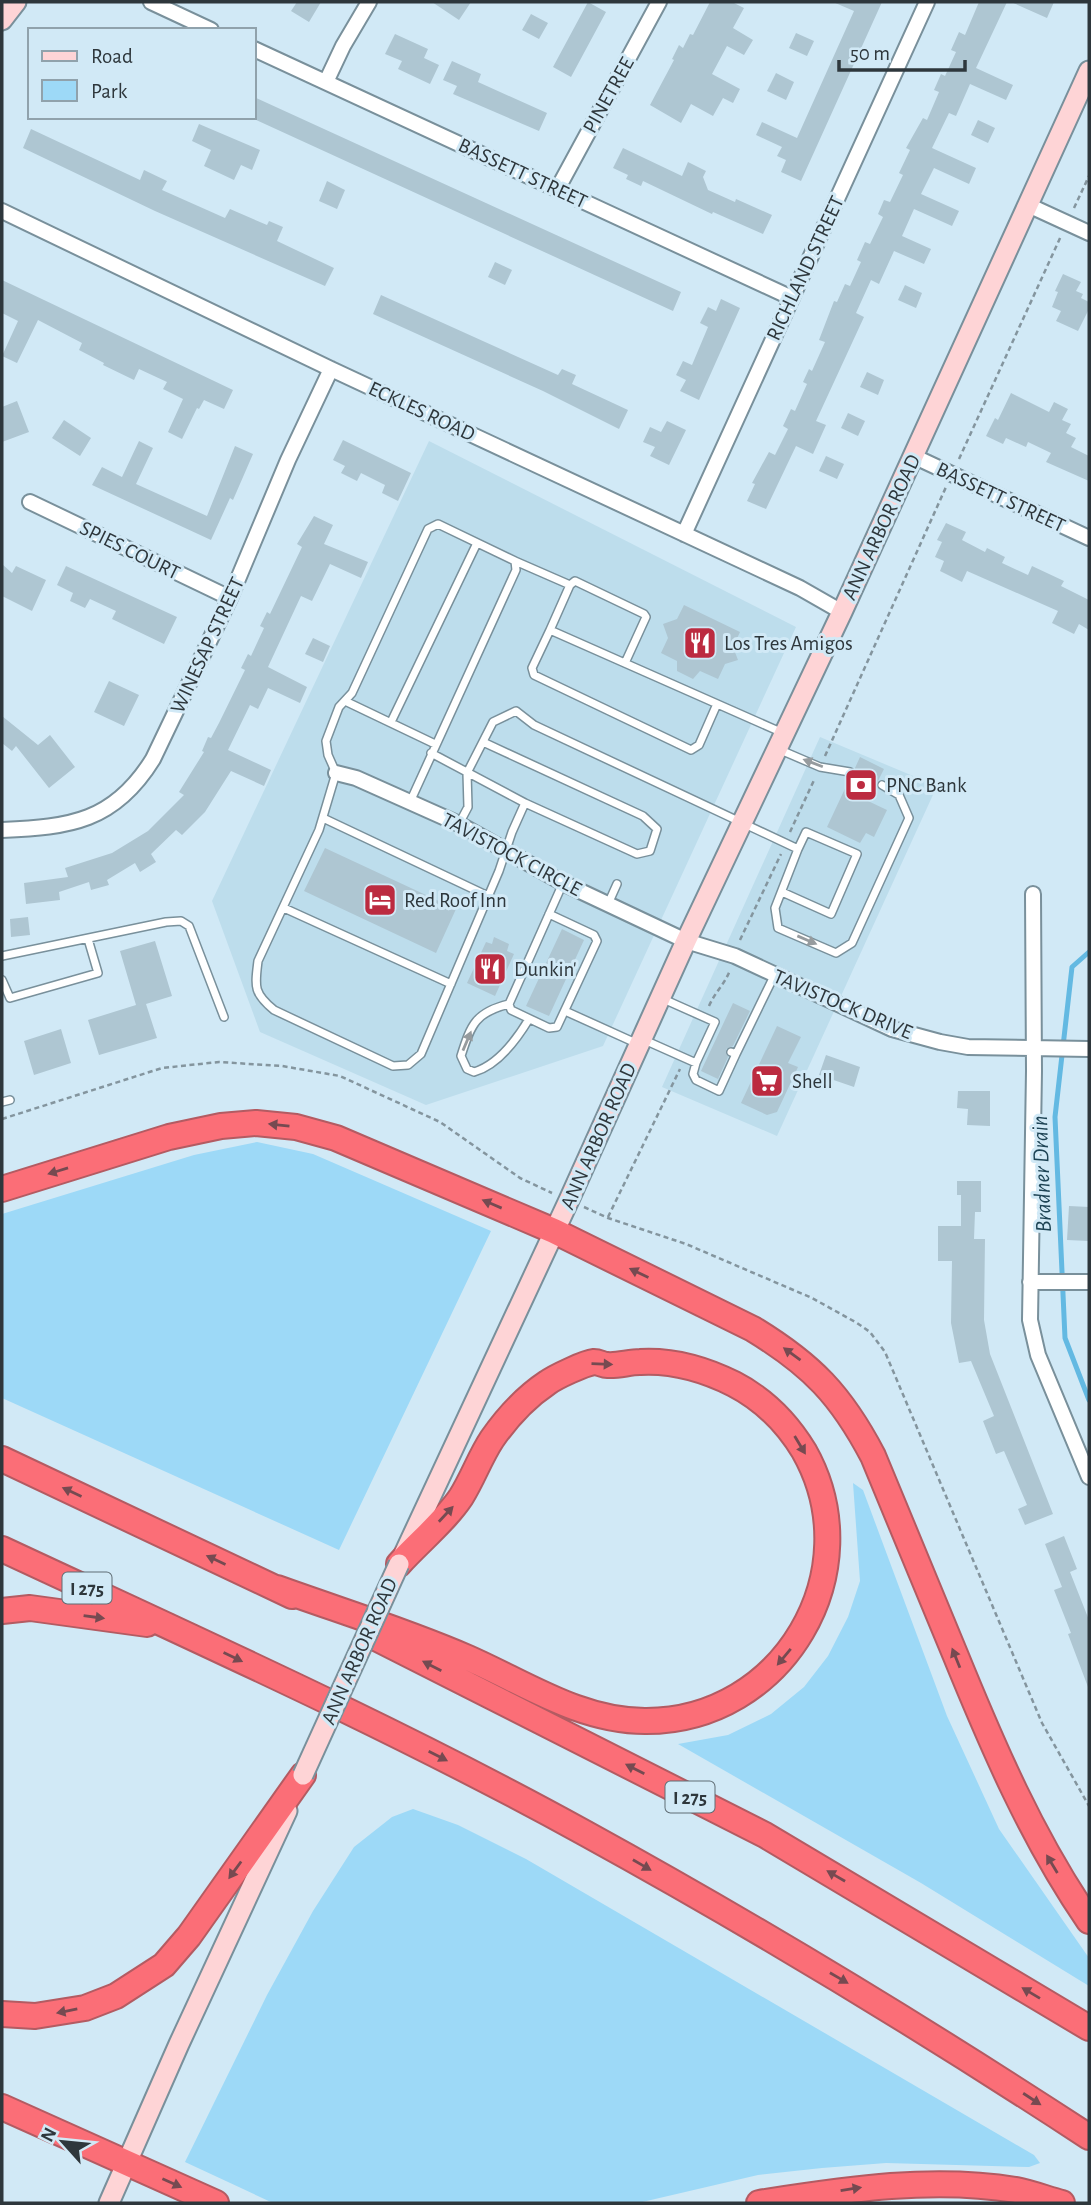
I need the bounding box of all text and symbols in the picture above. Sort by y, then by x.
legend [28,28,256,119]
scale bar [839,28,965,72]
text: 50 m [850,43,890,64]
text: Road [91,46,133,67]
street label: PINETREE [579,54,638,137]
text: Park [91,81,128,102]
street label: BASSETT STREET [455,134,590,212]
street label: RICHLAND STREET [763,193,848,344]
street label: ECKLES ROAD [365,378,478,445]
street label: ANN ARBOR ROAD [839,451,924,603]
street label: BASSETT STREET [933,458,1068,536]
street label: SPIES COURT [76,517,183,584]
street label: WINESAP STREET [167,574,248,716]
restaurant icon: Los Tres Amigos [681,624,719,662]
place label: Los Tres Amigos [724,633,853,654]
one-way arrow [802,757,823,768]
bank icon: PNC Bank [842,766,880,804]
place label: PNC Bank [886,775,967,796]
street label: TAVISTOCK CIRCLE [439,809,585,900]
hotel icon: Red Roof Inn [361,881,399,919]
place label: Red Roof Inn [404,890,507,911]
one-way arrow [796,935,817,946]
restaurant icon: Dunkin' [471,950,509,988]
place label: Dunkin' [514,959,577,980]
street label: TAVISTOCK DRIVE [770,966,915,1043]
one-way arrow [462,1030,473,1051]
street label: ANN ARBOR ROAD [557,1060,640,1213]
supermarket icon: Shell [748,1062,786,1100]
place label: Shell [792,1071,833,1092]
water label: Bradner Drain [1029,1115,1056,1233]
one-way arrow [268,1120,290,1131]
one-way arrow [47,1167,68,1177]
one-way arrow [481,1198,502,1209]
one-way arrow [629,1267,649,1278]
one-way arrow [783,1348,801,1362]
one-way arrow [591,1358,613,1369]
one-way arrow [794,1436,806,1455]
one-way arrow [62,1487,82,1498]
one-way arrow [437,1506,453,1523]
one-way arrow [205,1554,226,1565]
road number: I 275 [62,1572,112,1604]
street label: ANN ARBOR ROAD [318,1575,401,1728]
one-way arrow [83,1612,105,1623]
one-way arrow [776,1647,791,1665]
one-way arrow [951,1647,962,1668]
one-way arrow [223,1651,243,1663]
one-way arrow [422,1661,442,1672]
one-way arrow [428,1751,448,1762]
one-way arrow [625,1764,645,1775]
road number: I 275 [666,1782,714,1812]
one-way arrow [1046,1854,1059,1873]
one-way arrow [632,1859,651,1871]
one-way arrow [228,1861,242,1879]
one-way arrow [826,1870,845,1882]
one-way arrow [830,1972,849,1984]
one-way arrow [1021,1986,1040,1999]
one-way arrow [56,2006,78,2017]
one-way arrow [1022,2092,1041,2105]
north arrow [28,2107,98,2177]
text: N [38,2125,61,2145]
one-way arrow [161,2178,182,2189]
one-way arrow [840,2183,862,2194]

